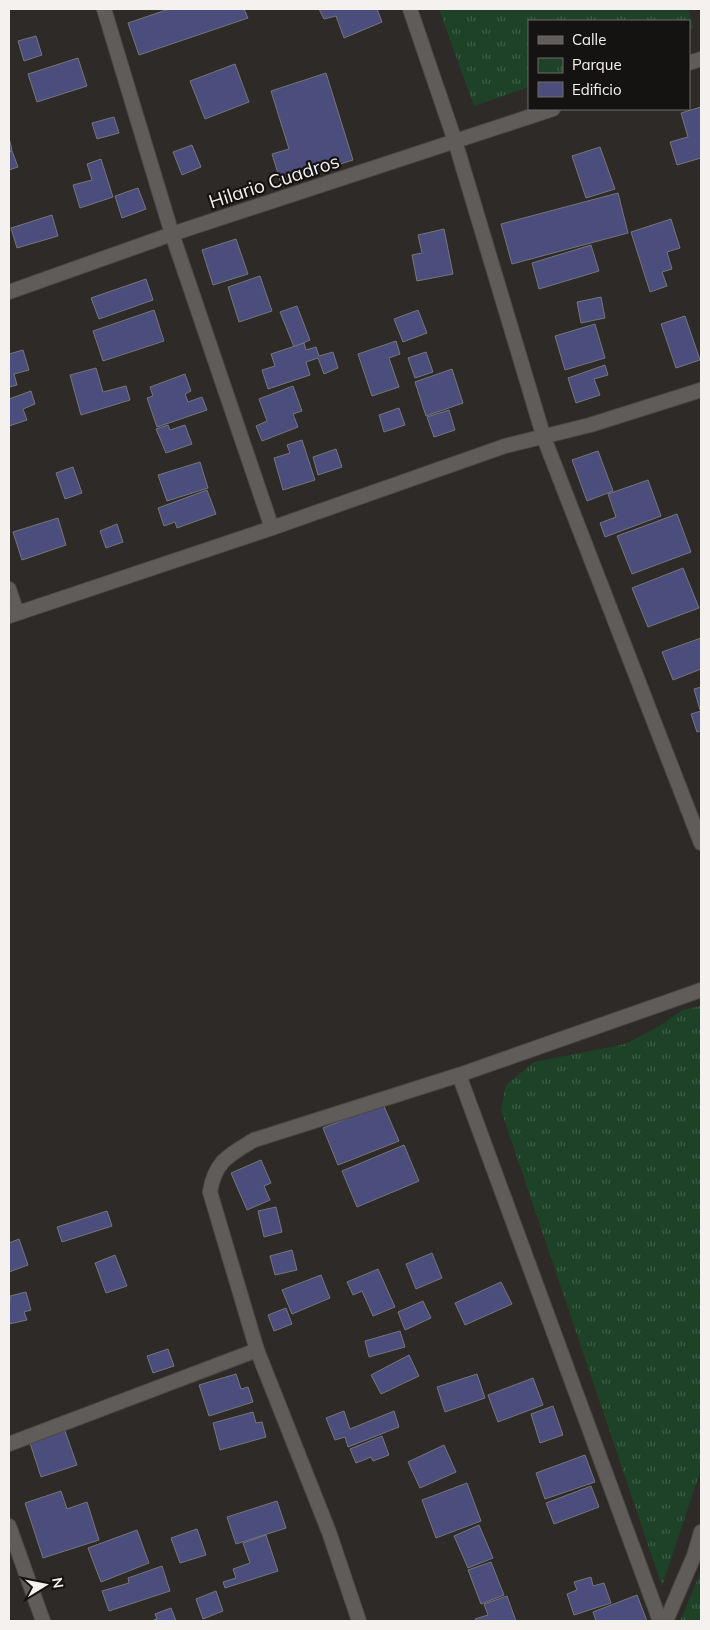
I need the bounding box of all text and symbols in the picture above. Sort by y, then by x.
legend [528,20,690,110]
text: Calle [572,30,606,49]
text: Parque [572,55,622,74]
text: Edificio [572,80,622,99]
street label: Hilario Cuadros [206,149,342,213]
north arrow [20,1560,70,1610]
text: N [48,1576,68,1590]

